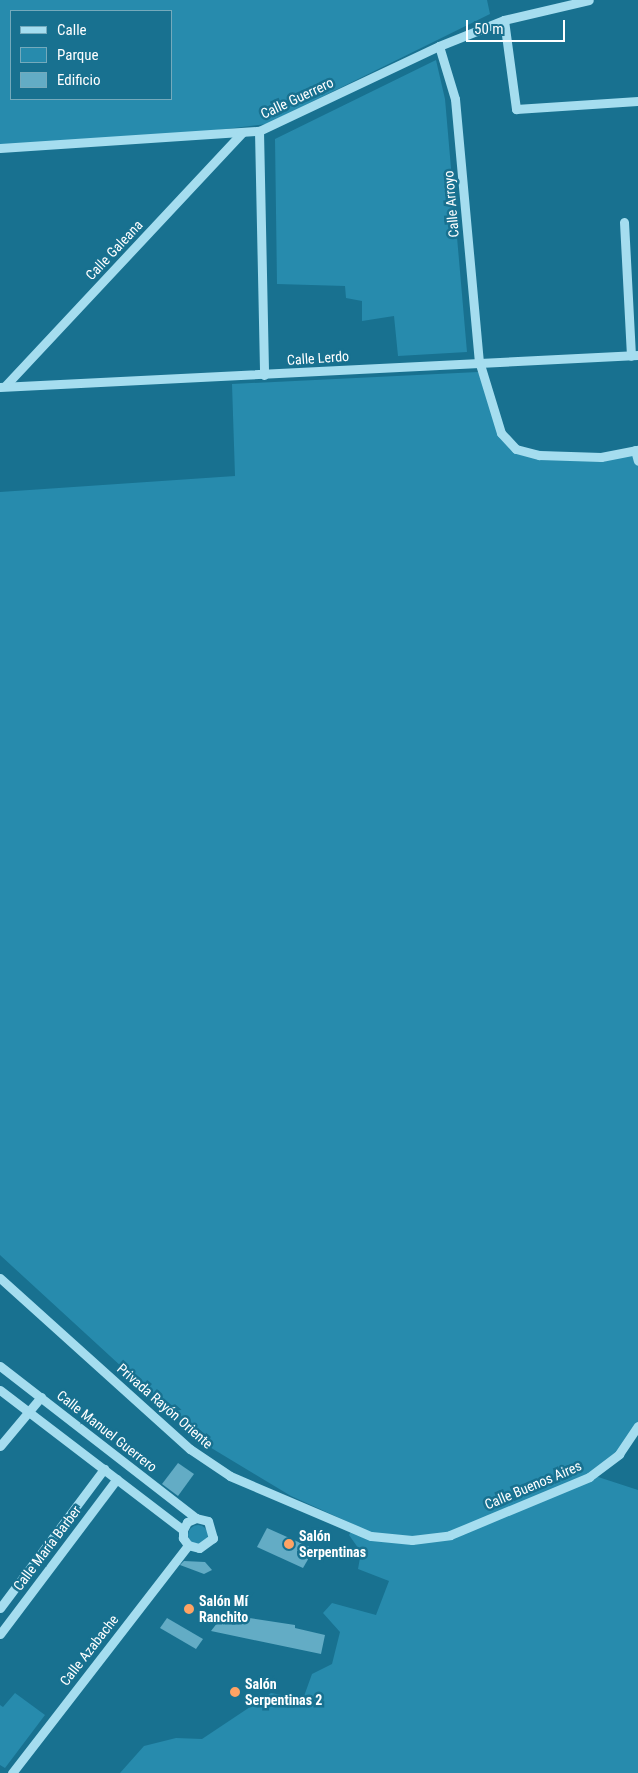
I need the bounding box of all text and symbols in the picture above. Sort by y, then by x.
legend [10,10,172,100]
scale bar [468,10,567,42]
text: 50 m [474,20,504,38]
text: Calle [57,21,87,39]
text: Parque [57,46,99,64]
text: Edificio [57,71,100,89]
street label: Calle Guerrero [258,74,336,122]
street label: Calle Arroyo [440,170,462,238]
street label: Calle Galeana [82,217,146,283]
street label: Calle Lerdo [286,347,350,369]
street label: Privada Rayón Oriente [114,1360,216,1452]
street label: Calle Manuel Guerrero [54,1387,160,1475]
street label: Calle Buenos Aires [482,1457,584,1513]
street label: Calle María Barber [10,1502,84,1594]
place label: Salón Serpentinas [299,1528,366,1560]
marker: Salón Serpentinas [283,1538,295,1550]
place label: Salón Mí Ranchito [199,1593,248,1625]
marker: Salón Mí Ranchito [183,1603,195,1615]
street label: Calle Azabache [56,1611,122,1689]
place label: Salón Serpentinas 2 [245,1676,322,1708]
marker: Salón Serpentinas 2 [229,1686,241,1698]

